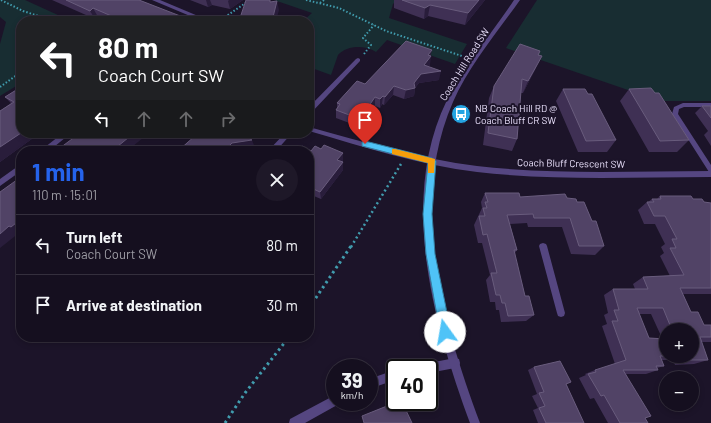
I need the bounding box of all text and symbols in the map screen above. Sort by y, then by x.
street label: Coach Hill Road SW [437,25,491,103]
text: 80 m [98,30,158,64]
icon: left [32,32,84,84]
text: Coach Court SW [98,64,224,86]
place label: NB Coach Hill RD @ Coach Bluff CR SW [475,102,557,126]
pin [348,103,382,144]
bus stop icon: NB Coach Hill RD @ Coach Bluff CR SW [450,103,472,125]
icon: left [91,108,113,130]
icon: ahead [133,108,155,130]
icon: ahead [175,108,197,130]
icon: right [217,108,239,130]
icon: arrive [354,109,376,131]
street label: Coach Bluff Crescent SW [517,156,625,170]
text: 1 min [32,157,85,186]
button: close [256,159,298,201]
text: 110 m · 15:01 [32,187,97,203]
text: Turn left [66,228,122,246]
icon: left [32,234,54,256]
text: 80 m [266,236,298,254]
text: Coach Court SW [66,246,157,262]
icon: arrive [32,294,54,316]
text: Arrive at destination [66,296,202,314]
text: 30 m [266,296,298,314]
position arrow [424,311,466,353]
map controls [659,323,699,411]
button: + [659,323,699,363]
speed limit sign: 40 [386,359,438,411]
text: 39 [341,368,363,392]
button: − [659,371,699,411]
text: km/h [341,389,363,401]

